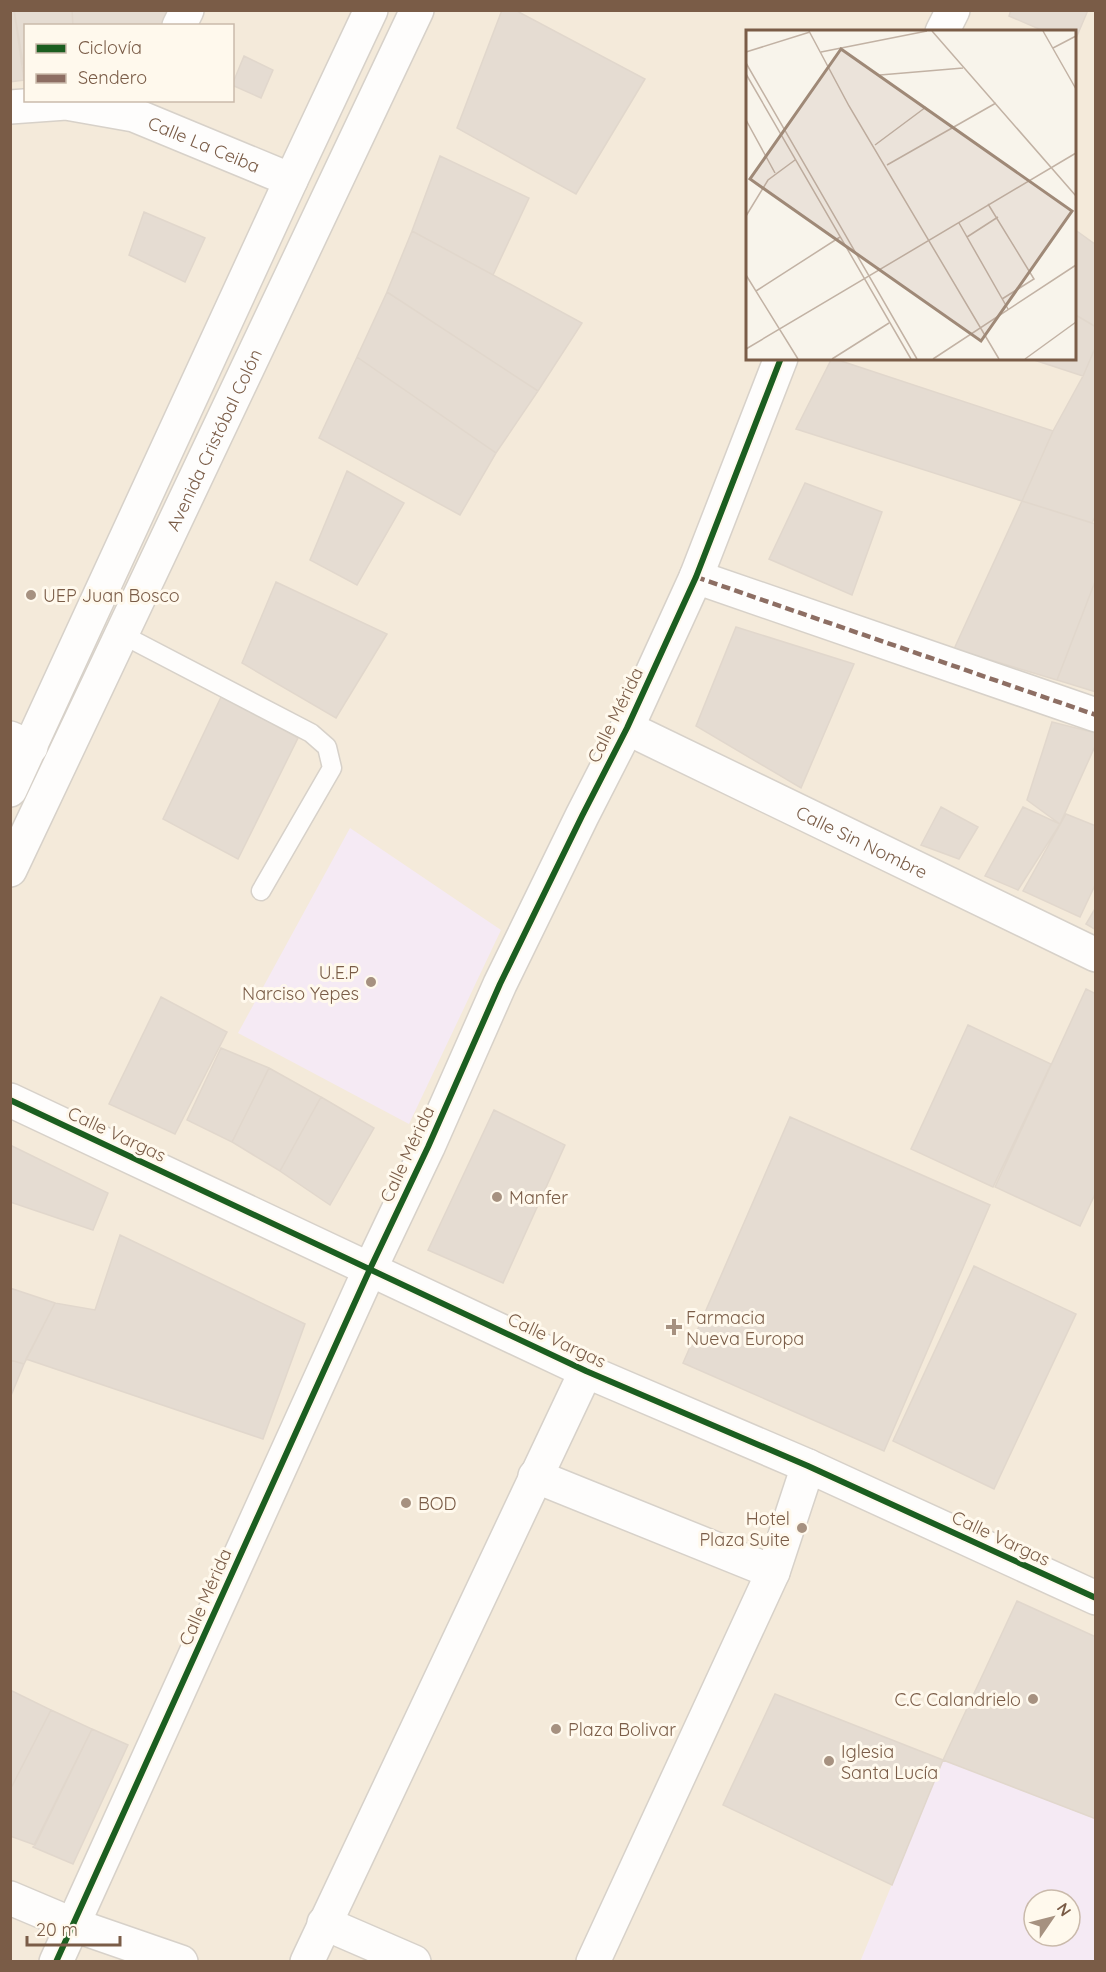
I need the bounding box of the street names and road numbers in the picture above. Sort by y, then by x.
street label: Calle La Ceiba [145,111,263,177]
street label: Avenida Cristóbal Colón [161,345,267,534]
street label: Calle Mérida [582,663,648,767]
street label: Calle Sin Nombre [792,800,931,883]
street label: Calle Vargas [64,1101,170,1167]
street label: Calle Mérida [375,1102,439,1206]
street label: Calle Vargas [504,1307,610,1373]
street label: Calle Vargas [948,1505,1054,1571]
street label: Calle Mérida [173,1545,237,1649]

